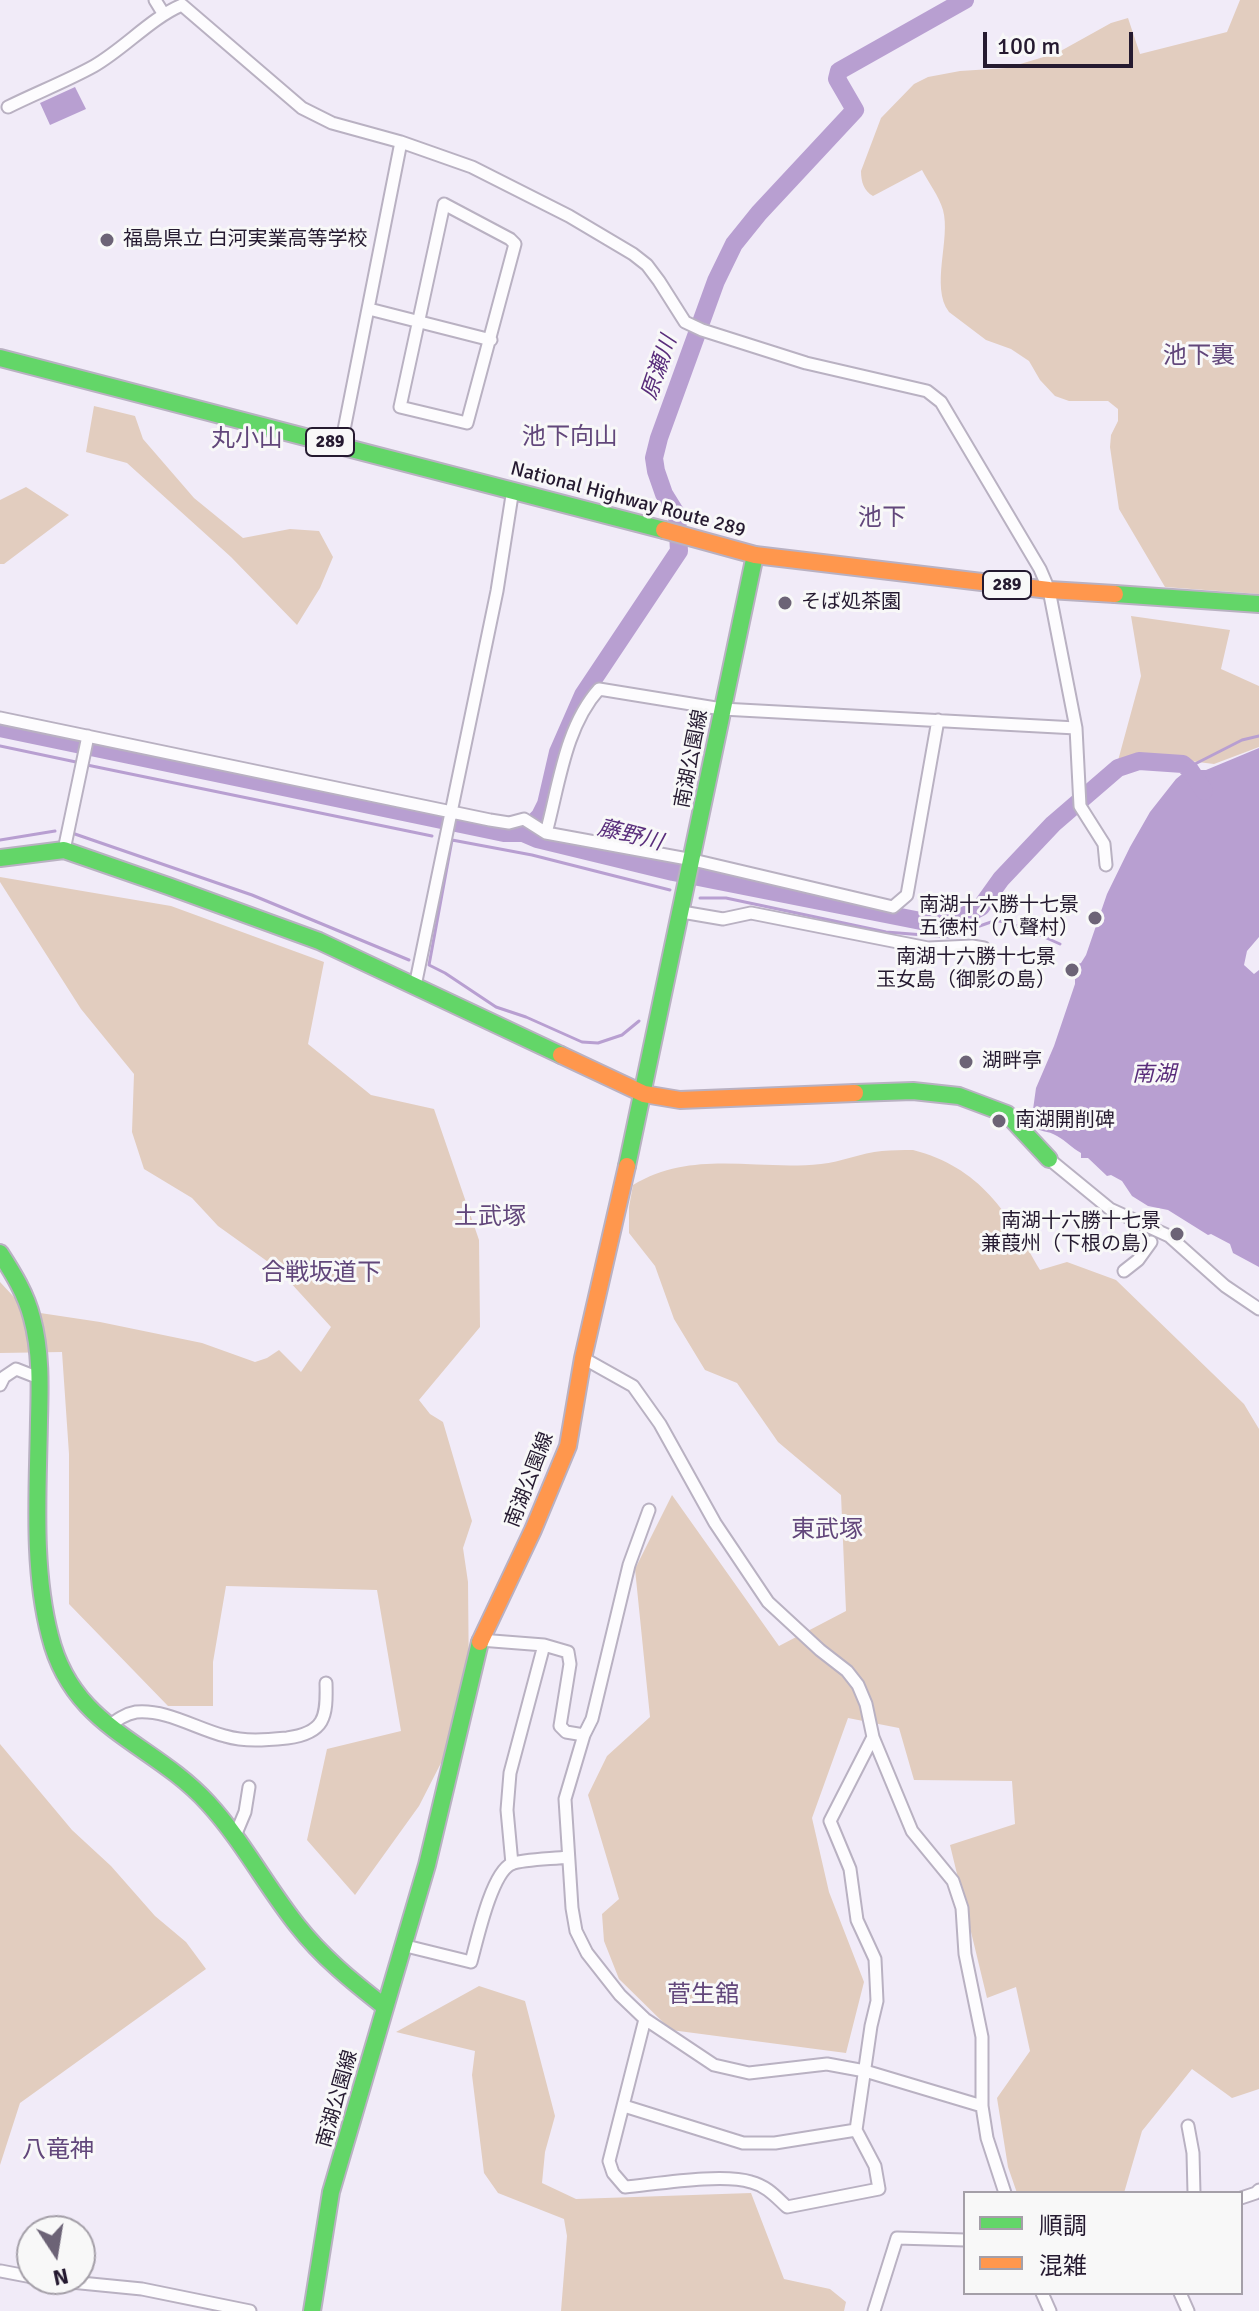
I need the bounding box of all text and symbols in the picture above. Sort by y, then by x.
scale bar [987,16,1137,66]
text: 100 m [997,31,1060,61]
place label: 福島県立 白河実業高等学校 [123,228,367,252]
marker: 福島県立 白河実業高等学校 [98,231,116,249]
water label: 原瀬川 [637,333,683,403]
district label: 池下裏 [1163,343,1235,371]
district label: 池下向山 [522,424,618,452]
district label: 丸小山 [211,426,283,454]
road number: 289 [306,428,354,456]
street label: National Highway Route 289 [508,457,748,543]
district label: 池下 [858,505,906,533]
road number: 289 [983,571,1031,599]
place label: そば処茶園 [801,591,901,615]
marker: そば処茶園 [776,594,794,612]
street label: 南湖公園線 [671,708,713,810]
water label: 藤野川 [595,815,665,857]
place label: 南湖十六勝十七景 五徳村（八聲村） [919,894,1079,941]
marker: 南湖十六勝十七景 五徳村（八聲村） [1086,909,1104,927]
place label: 南湖十六勝十七景 玉女島（御影の島） [876,946,1056,993]
marker: 南湖十六勝十七景 玉女島（御影の島） [1063,961,1081,979]
place label: 湖畔亭 [982,1050,1042,1074]
marker: 湖畔亭 [957,1053,975,1071]
water label: 南湖 [1132,1062,1176,1088]
place label: 南湖開削碑 [1015,1109,1115,1133]
marker: 南湖開削碑 [990,1112,1008,1130]
district label: 土武塚 [454,1204,526,1232]
place label: 南湖十六勝十七景 兼葭州（下根の島） [981,1210,1161,1257]
marker: 南湖十六勝十七景 兼葭州（下根の島） [1168,1225,1186,1243]
district label: 合戦坂道下 [261,1260,381,1288]
street label: 南湖公園線 [501,1429,559,1531]
district label: 東武塚 [791,1517,863,1545]
district label: 菅生舘 [667,1982,739,2010]
street label: 南湖公園線 [313,2048,363,2150]
district label: 八竜神 [22,2137,94,2165]
legend [963,2191,1243,2295]
text: 順調 [1039,2211,1087,2241]
north arrow [16,2215,96,2295]
text: 混雑 [1039,2251,1087,2281]
text: N [50,2262,71,2292]

